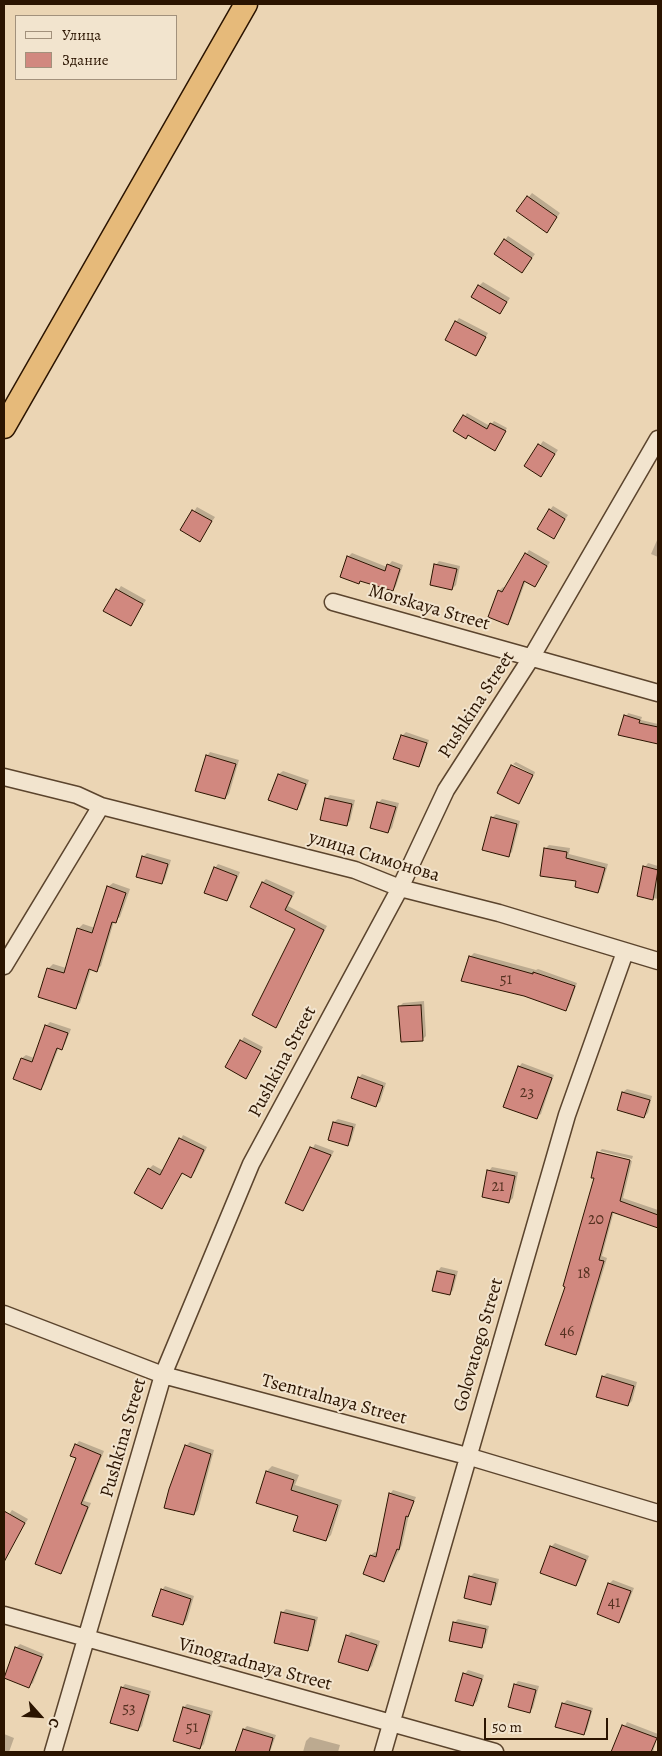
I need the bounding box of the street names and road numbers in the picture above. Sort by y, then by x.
street label: Morskaya Street [366,580,492,636]
street label: Pushkina Street [434,647,520,763]
street label: улица Симонова [306,826,442,888]
street label: Pushkina Street [244,1002,322,1122]
street label: Golovatogo Street [449,1276,509,1414]
street label: Tsentralnaya Street [259,1370,409,1430]
street label: Pushkina Street [96,1376,152,1500]
street label: Vinogradnaya Street [176,1634,334,1696]

